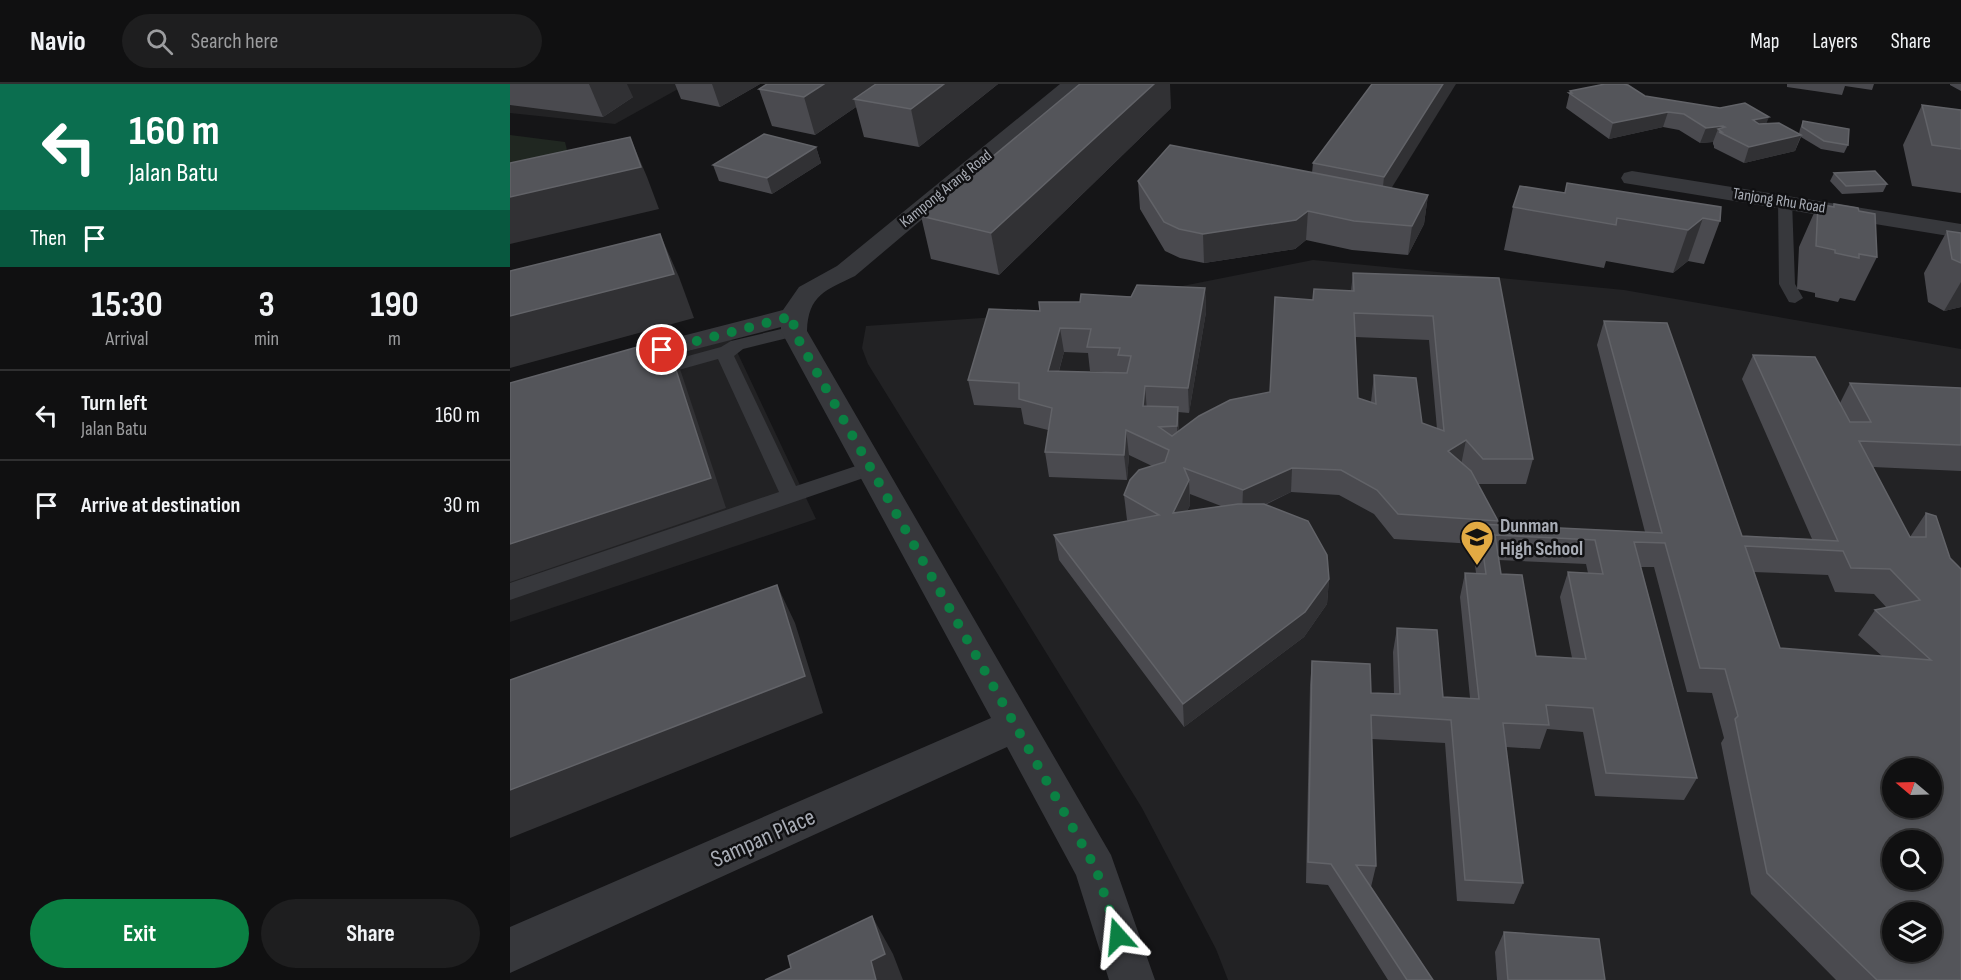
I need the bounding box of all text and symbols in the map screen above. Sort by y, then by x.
search box [122,14,542,68]
text: Navio [30,25,86,58]
icon: search [143,25,176,58]
text: Search here [191,28,278,55]
text: Map [1750,29,1779,54]
text: Layers [1812,29,1858,54]
text: Share [1891,29,1931,54]
text: 160 m [129,106,220,157]
icon: left [30,108,108,186]
street label: Kampong Arang Road [896,146,996,232]
text: Jalan Batu [129,157,218,189]
street label: Tanjong Rhu Road [1731,184,1827,218]
icon: arrive [78,222,111,255]
text: Then [30,225,66,252]
text: 15:30 [91,284,163,327]
text: 3 [258,284,275,327]
text: 190 [370,284,419,327]
pin [636,324,687,375]
text: Arrival [105,327,148,351]
text: min [254,327,279,351]
text: m [388,327,401,351]
icon: arrive [645,333,678,366]
text: Turn left [81,390,147,417]
icon: left [30,399,63,432]
text: 160 m [435,402,480,429]
text: Jalan Batu [81,417,147,441]
icon: arrive [30,489,63,522]
text: Arrive at destination [81,492,240,519]
text: 30 m [443,492,480,519]
place label: Dunman High School [1500,514,1583,561]
school or university icon: Dunman High School [1459,519,1495,566]
north arrow [1882,758,1942,818]
map controls [1882,758,1942,962]
street label: Sampan Place [706,802,820,874]
button: search [1882,830,1942,890]
button: Exit [30,899,249,968]
button: Share [261,899,480,968]
button: layers [1882,902,1942,962]
position arrow [1086,904,1150,968]

